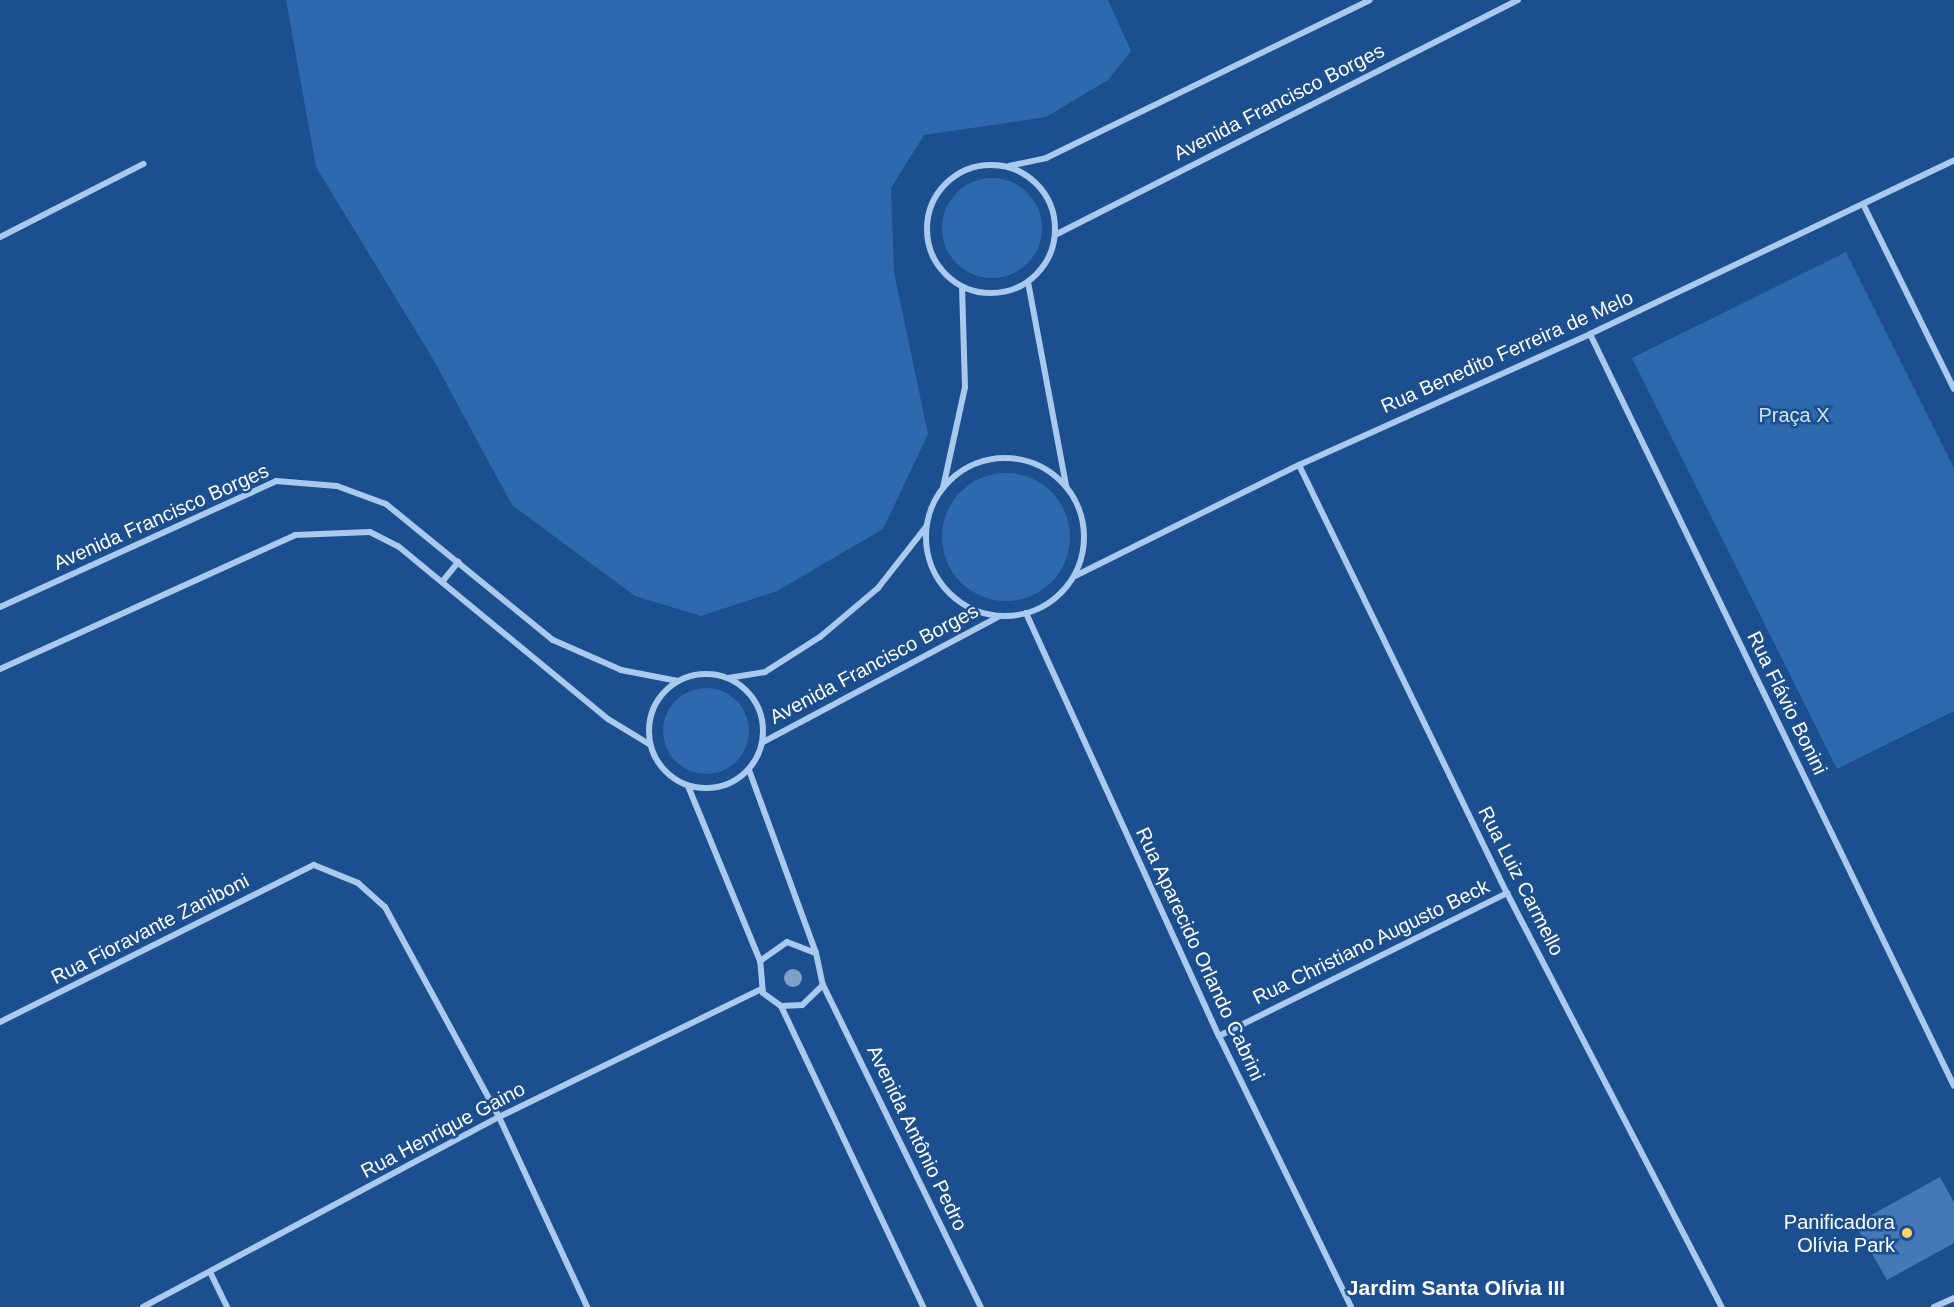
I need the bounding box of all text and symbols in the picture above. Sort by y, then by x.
street label: Avenida Francisco Borges [1170,38,1388,166]
street label: Rua Benedito Ferreira de Melo [1377,285,1637,419]
park label: Praça X [1758,403,1830,427]
street label: Avenida Francisco Borges [50,459,272,575]
street label: Avenida Francisco Borges [765,599,983,729]
street label: Rua Flávio Bonini [1742,627,1832,779]
street label: Rua Luiz Carmello [1473,802,1569,960]
street label: Rua Aparecido Orlando Cabrini [1130,823,1270,1085]
street label: Rua Fioravante Zaniboni [47,869,253,989]
street label: Rua Christiano Augusto Beck [1248,874,1494,1010]
street label: Avenida Antônio Pedro [861,1041,973,1235]
street label: Rua Henrique Gaino [357,1077,529,1183]
place label: Panificadora Olívia Park [1784,1210,1895,1257]
marker: Panificadora Olívia Park [1900,1226,1914,1240]
district label: Jardim Santa Olívia III [1347,1275,1565,1301]

